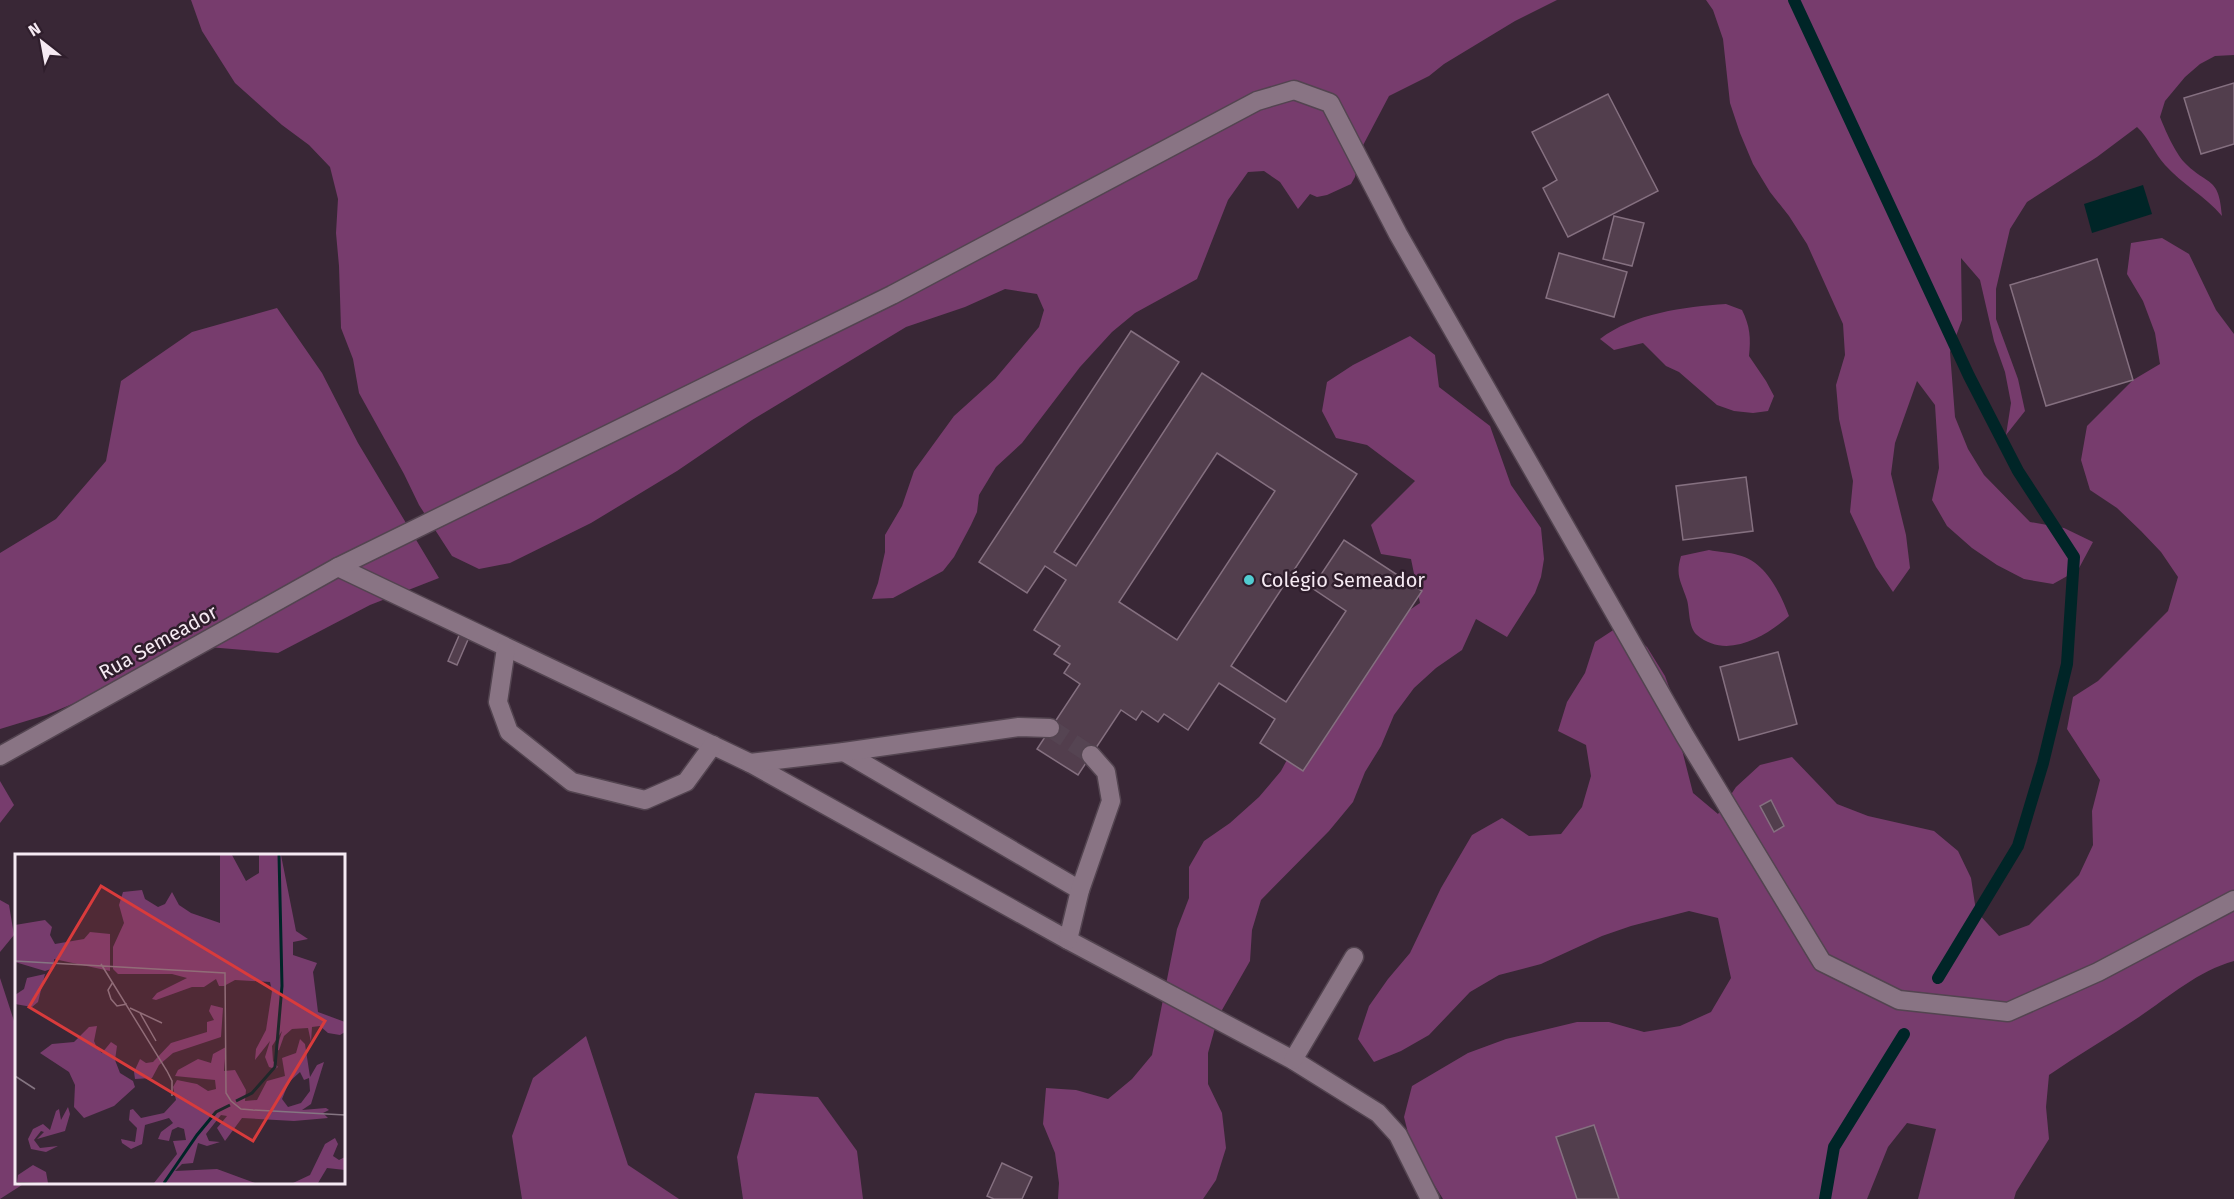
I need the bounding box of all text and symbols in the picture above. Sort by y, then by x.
north arrow [12,12,72,72]
text: N [25,19,44,40]
place label: Colégio Semeador [1261,568,1425,592]
marker: Colégio Semeador [1242,573,1256,587]
street label: Rua Semeador [95,599,222,684]
inset map [15,854,345,1184]

